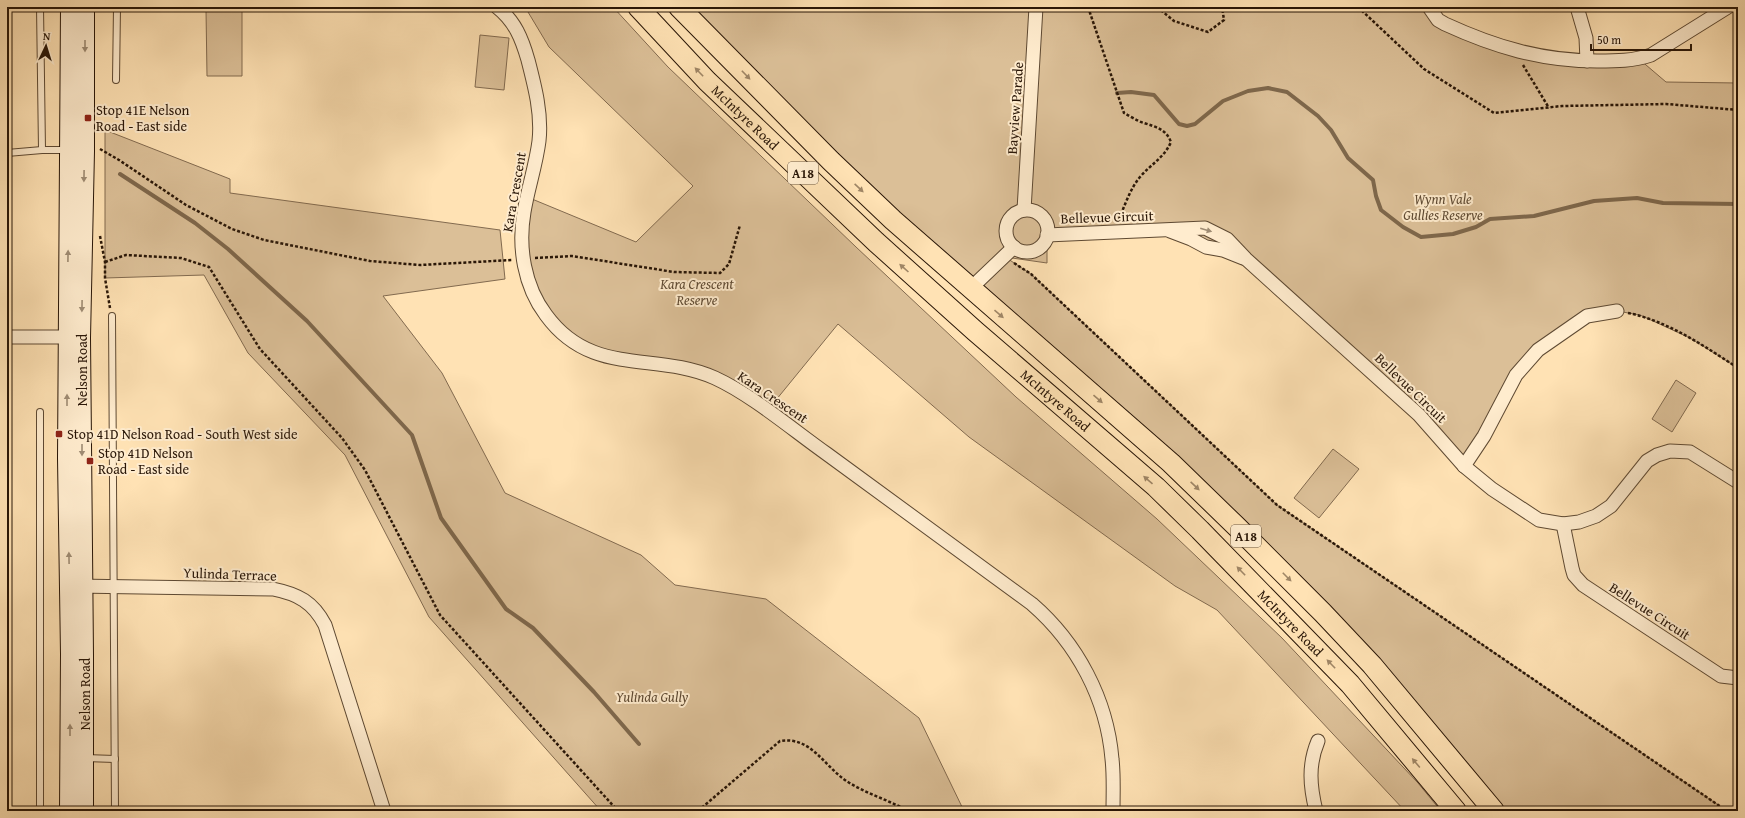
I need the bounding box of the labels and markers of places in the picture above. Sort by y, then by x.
place label: Stop 41E Nelson Road - East side [96,100,190,136]
marker: Stop 41E Nelson Road - East side [83,113,93,123]
place label: Stop 41D Nelson Road - South West side [67,424,298,444]
marker: Stop 41D Nelson Road - South West side [54,429,64,439]
place label: Stop 41D Nelson Road - East side [98,443,193,479]
marker: Stop 41D Nelson Road - East side [85,456,95,466]

